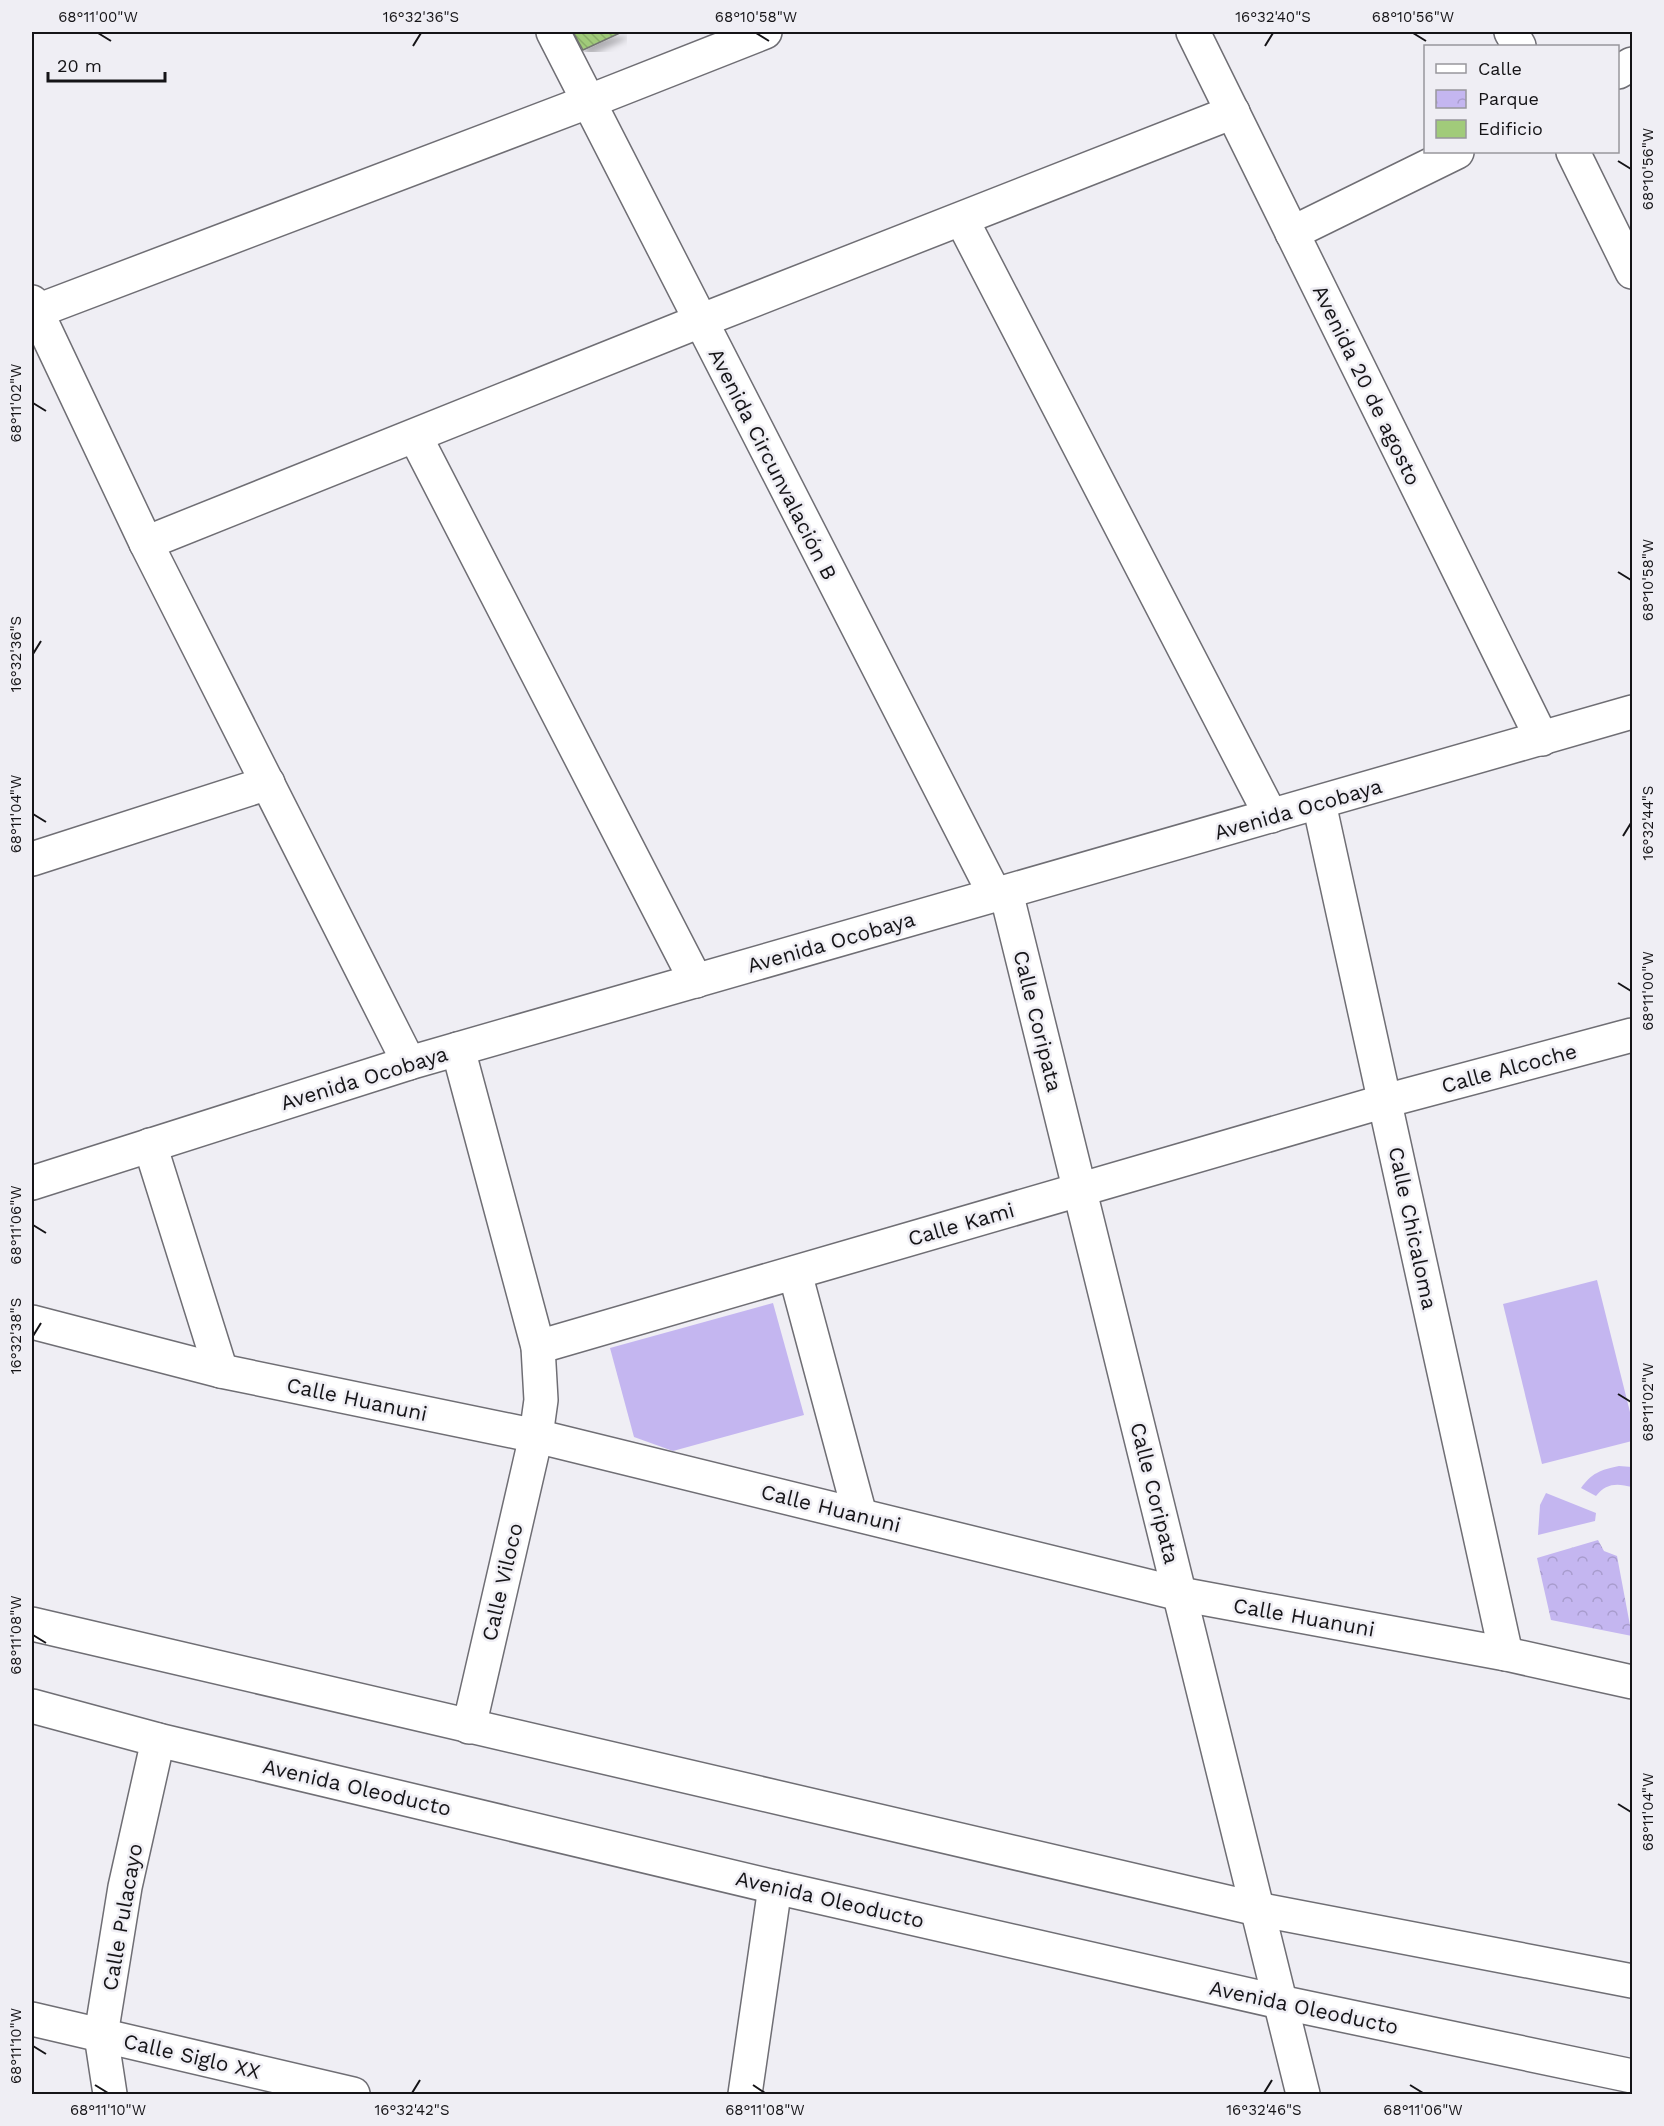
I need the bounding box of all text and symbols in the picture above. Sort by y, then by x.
text: 68°11'00"W [58,8,138,26]
text: 16°32'36"S [383,8,459,26]
text: 68°10'58"W [715,8,797,26]
text: 16°32'40"S [1235,8,1311,26]
text: 68°10'56"W [1372,8,1454,26]
scale bar [48,45,165,83]
legend [1424,45,1619,153]
text: 20 m [57,55,102,76]
text: Calle [1478,58,1522,79]
text: Parque [1478,88,1539,109]
text: Edificio [1478,118,1543,139]
text: 68°10'56"W [1639,128,1657,210]
street label: Avenida 20 de agosto [1308,281,1426,489]
street label: Avenida Circunvalación B [704,344,842,584]
text: 68°11'02"W [7,363,25,443]
text: 68°10'58"W [1639,539,1657,621]
text: 16°32'36"S [7,616,25,692]
street label: Avenida Ocobaya [1211,773,1385,845]
text: 68°11'04"W [7,775,25,853]
text: 16°32'44"S [1639,786,1657,860]
street label: Avenida Ocobaya [744,906,918,978]
street label: Calle Coripata [1008,948,1068,1094]
text: 68°11'00"W [1639,951,1657,1031]
street label: Calle Alcoche [1439,1038,1579,1098]
street label: Avenida Ocobaya [277,1041,451,1115]
street label: Calle Chicaloma [1384,1144,1443,1312]
text: 68°11'06"W [7,1185,25,1265]
street label: Calle Kami [905,1197,1017,1251]
text: 16°32'38"S [7,1298,25,1374]
text: 68°11'02"W [1639,1362,1657,1442]
street label: Calle Huanuni [284,1372,430,1426]
street label: Calle Coripata [1125,1420,1185,1566]
street label: Calle Huanuni [759,1479,903,1537]
street label: Calle Viloco [476,1521,528,1643]
street label: Calle Huanuni [1231,1592,1377,1642]
text: 68°11'08"W [7,1595,25,1675]
street label: Avenida Oleoducto [260,1753,454,1821]
text: 68°11'04"W [1639,1773,1657,1851]
street label: Calle Pulacayo [97,1841,147,1993]
street label: Avenida Oleoducto [733,1865,927,1933]
street label: Avenida Oleoducto [1207,1975,1401,2039]
text: 68°11'10"W [7,2008,25,2084]
street label: Calle Siglo XX [121,2028,263,2084]
text: 68°11'10"W [70,2101,146,2119]
text: 16°32'42"S [374,2101,450,2119]
text: 68°11'08"W [725,2101,805,2119]
text: 16°32'46"S [1226,2101,1302,2119]
text: 68°11'06"W [1383,2101,1463,2119]

